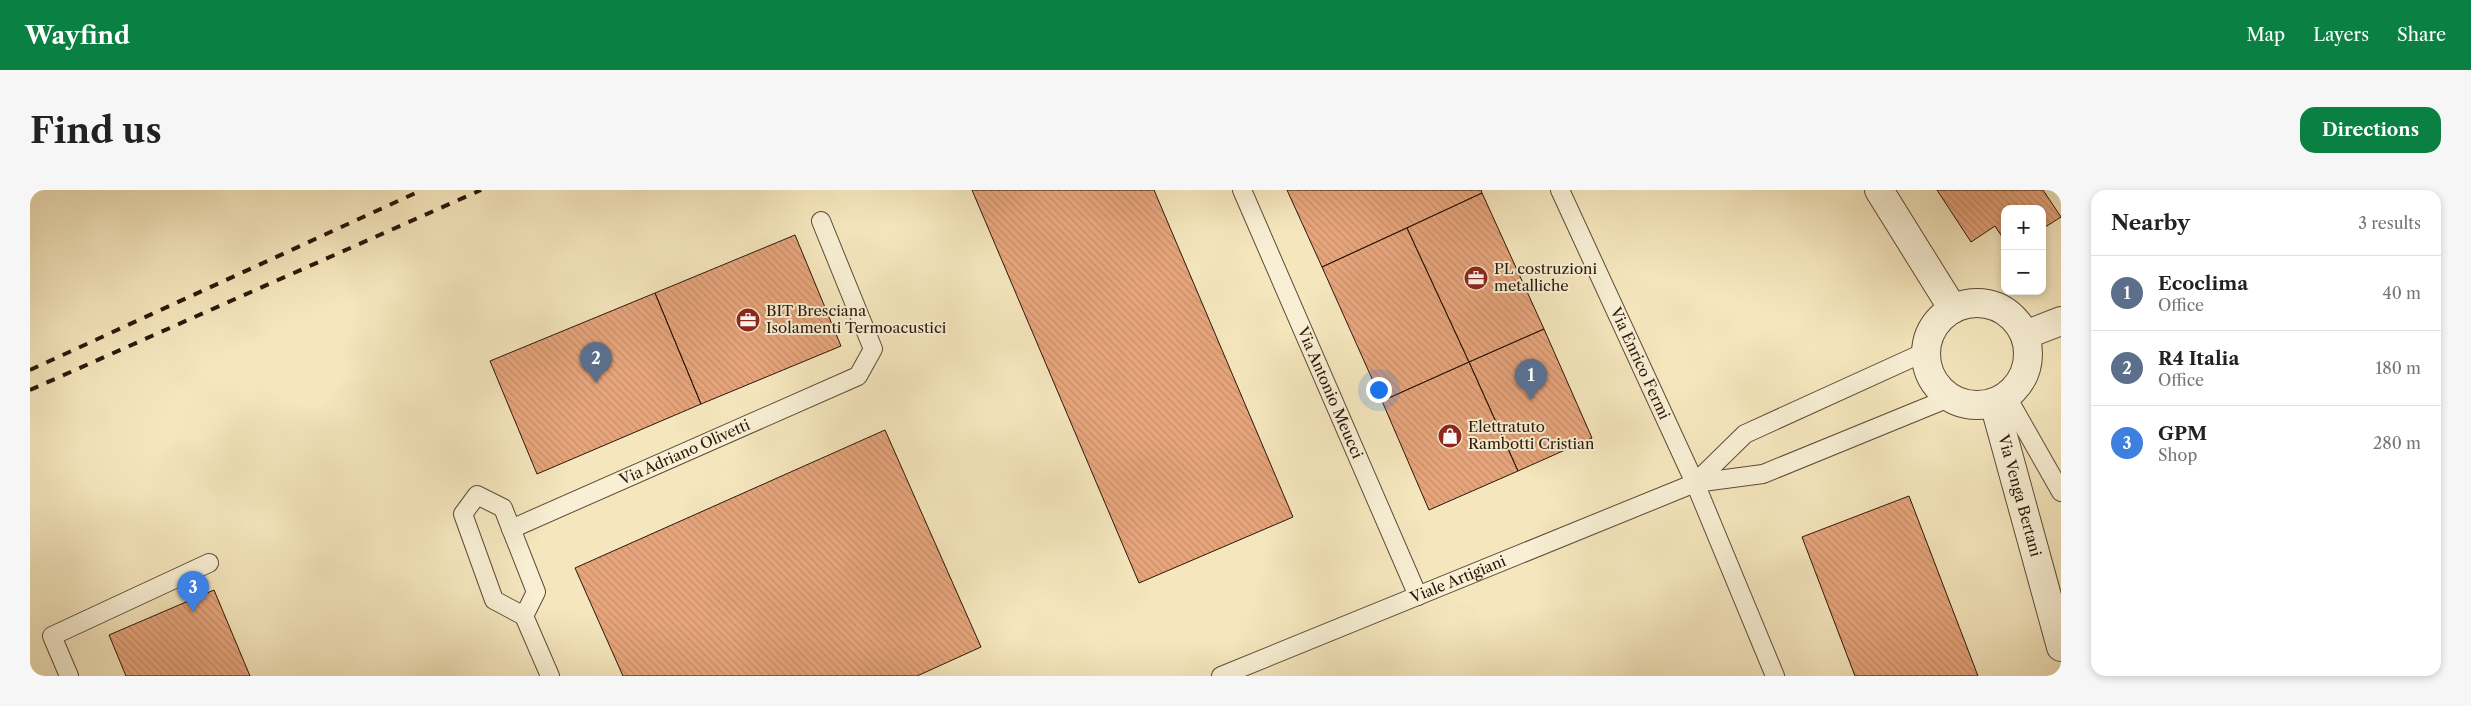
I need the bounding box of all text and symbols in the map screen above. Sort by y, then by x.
text: Wayfind [25,21,130,50]
text: Map [2247,24,2285,46]
text: Layers [2313,24,2369,46]
text: Share [2397,24,2446,46]
button: Directions [2300,107,2441,153]
text: Find us [30,109,162,152]
map controls [2001,205,2046,295]
button: + [2001,205,2046,250]
text: Nearby [2111,210,2190,235]
text: 3 results [2358,213,2421,233]
button: − [2001,250,2046,295]
place label: PL costruzioni metalliche [1494,259,1597,295]
office icon: PL costruzioni metalliche [1463,265,1489,291]
text: Ecoclima [2158,272,2248,295]
text: 1 [2123,283,2131,303]
text: 40 m [2382,283,2421,303]
text: Office [2158,295,2204,315]
place label: BIT Bresciana Isolamenti Termoacustici [766,301,947,337]
street label: Via Enrico Fermi [1606,303,1675,423]
office icon: BIT Bresciana Isolamenti Termoacustici [735,307,761,333]
street label: Via Antonio Meucci [1293,323,1367,462]
pin: 2 [580,342,612,383]
text: R4 Italia [2158,347,2239,370]
text: 2 [2122,358,2132,378]
text: 180 m [2375,358,2421,378]
pin: 1 [1515,359,1547,400]
text: Office [2158,370,2204,390]
your location [1366,377,1392,403]
street label: Via Adriano Olivetti [616,415,753,489]
place label: Elettratuto Rambotti Cristian [1468,417,1595,453]
text: GPM [2158,422,2207,445]
shop icon: Elettratuto Rambotti Cristian [1437,423,1463,449]
street label: Via Venga Bertani [1994,431,2046,559]
text: 3 [2122,433,2132,453]
text: 280 m [2373,433,2421,453]
text: Shop [2158,445,2197,465]
street label: Viale Artigiani [1406,551,1509,607]
pin: 3 [177,571,209,612]

